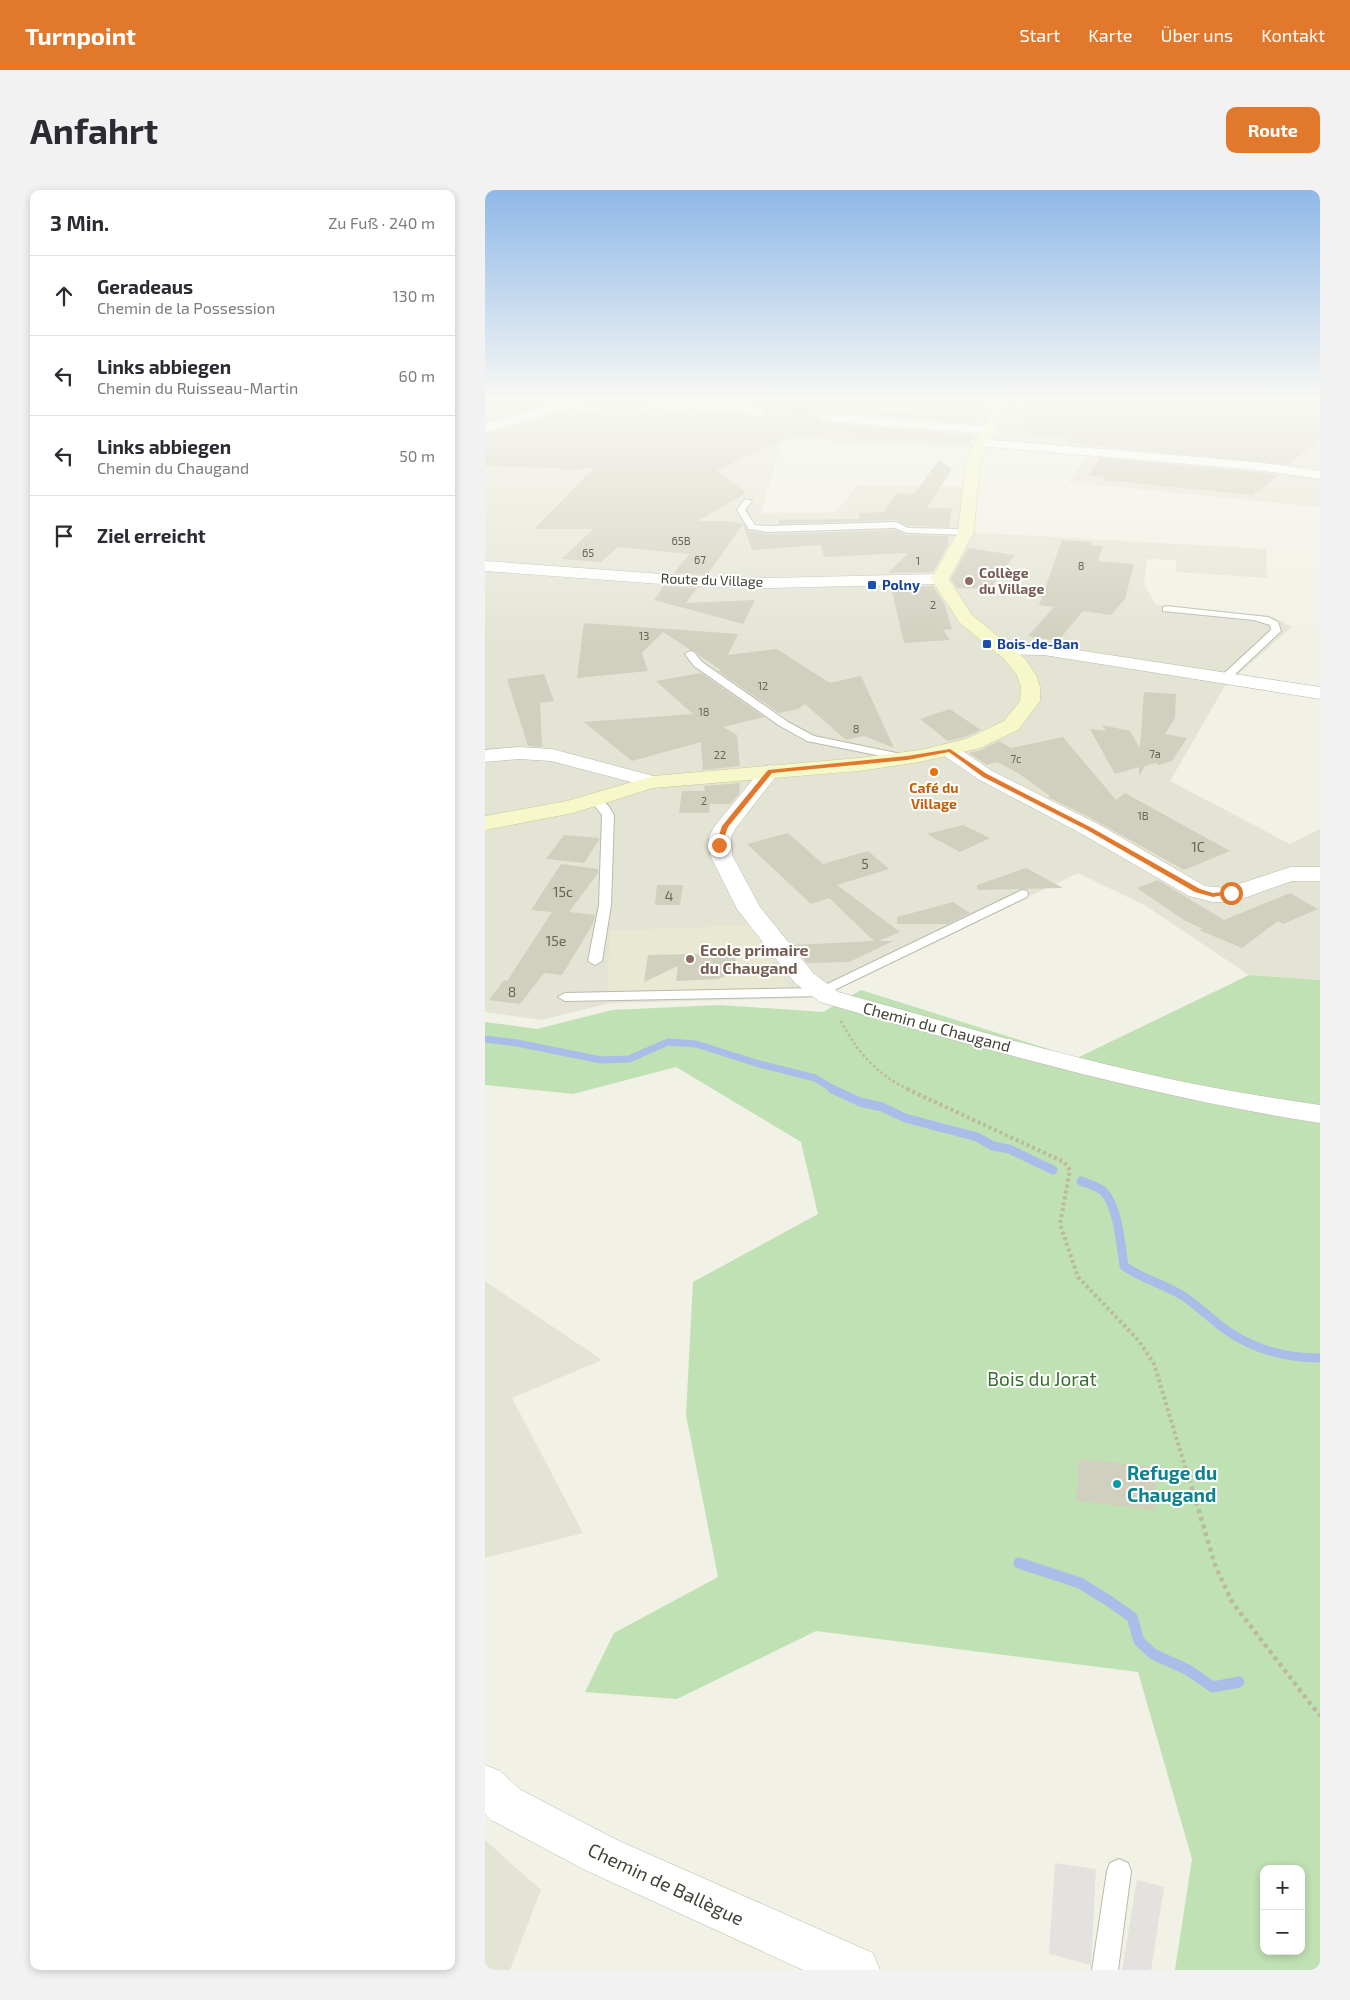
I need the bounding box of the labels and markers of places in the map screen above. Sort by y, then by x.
place label: Collège du Village [979,564,1044,597]
marker: Collège du Village [963,575,975,587]
place label: Polny [882,576,920,593]
marker: Polny [866,579,878,591]
place label: Bois-de-Ban [997,635,1079,652]
marker: Bois-de-Ban [981,638,993,650]
marker: Café du Village [928,766,940,778]
place label: Café du Village [909,779,959,812]
place label: Ecole primaire du Chaugand [700,940,809,977]
marker: Ecole primaire du Chaugand [684,953,696,965]
place label: Refuge du Chaugand [1127,1461,1217,1506]
marker: Refuge du Chaugand [1111,1478,1123,1490]

